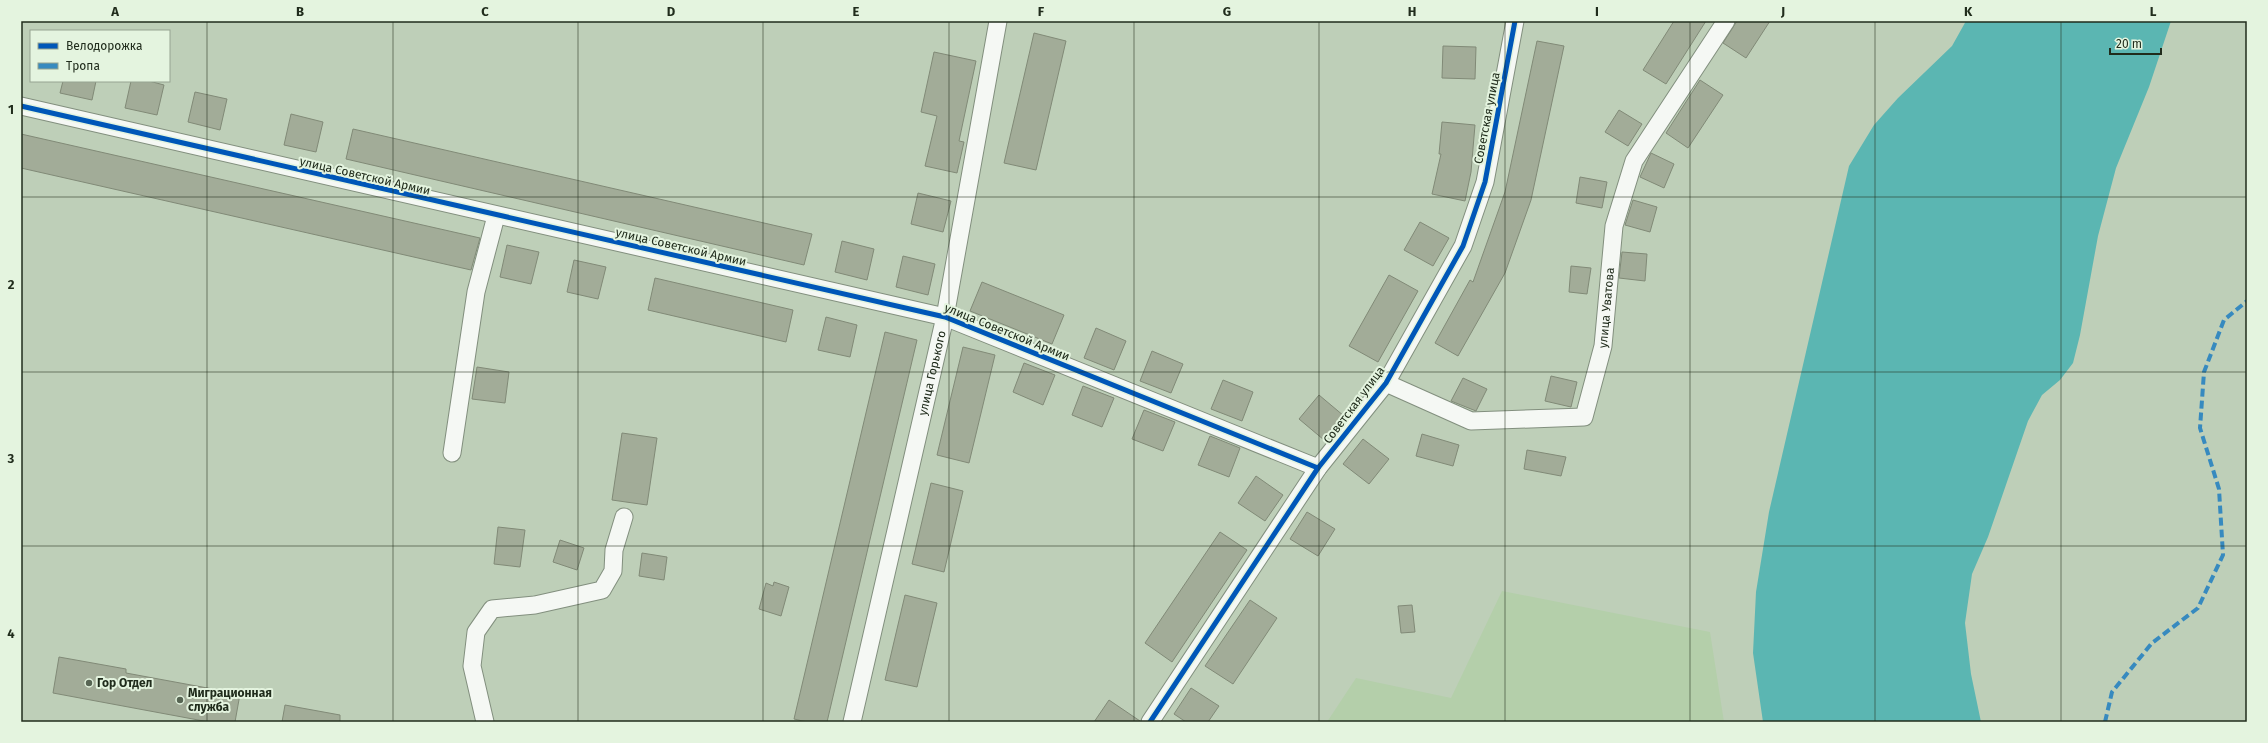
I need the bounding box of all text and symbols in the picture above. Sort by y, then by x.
text: A [110,4,119,19]
text: B [296,4,304,19]
text: C [481,4,489,19]
text: D [667,4,676,19]
text: E [853,4,860,19]
text: F [1038,4,1045,19]
text: G [1223,4,1231,19]
text: H [1408,4,1416,19]
text: I [1595,4,1599,19]
text: J [1780,4,1785,19]
text: K [1964,4,1973,19]
text: L [2150,4,2157,19]
legend [30,30,170,82]
scale bar [2110,30,2161,56]
text: 20 m [2116,37,2142,51]
text: Велодорожка [66,39,142,53]
text: Тропа [66,59,100,73]
street label: Советская улица [1471,71,1503,165]
text: 1 [8,102,14,117]
street label: улица Советской Армии [298,154,432,198]
street label: улица Советской Армии [614,225,748,269]
street label: улица Уватова [1596,267,1617,349]
text: 2 [8,277,15,292]
street label: улица Советской Армии [942,300,1072,364]
street label: улица Горького [916,329,949,417]
street label: Советская улица [1320,364,1388,446]
text: 3 [7,451,15,466]
text: 4 [7,626,15,641]
place label: Гор Отдел [97,676,152,690]
marker: Гор Отдел [84,678,94,688]
place label: Миграционная служба [188,686,272,714]
marker: Миграционная служба [175,695,185,705]

